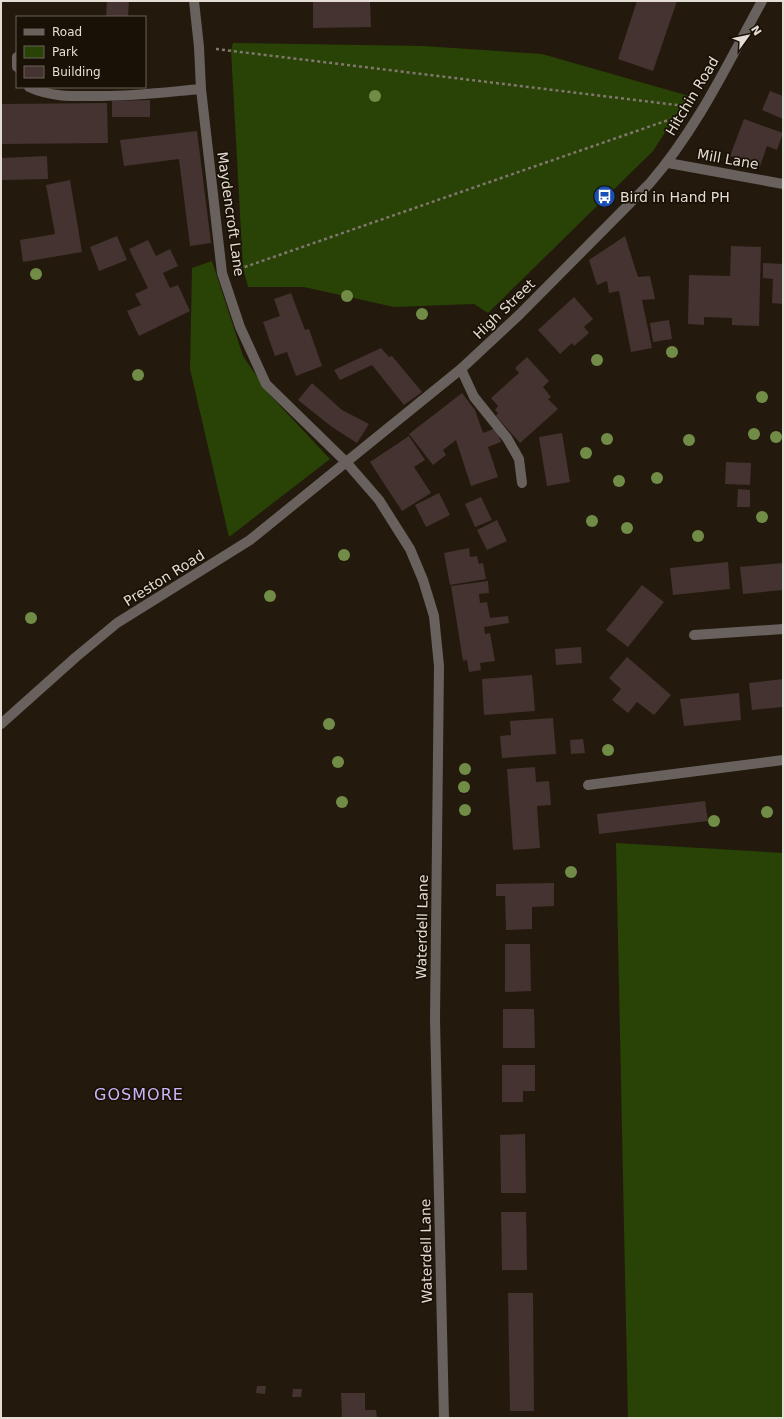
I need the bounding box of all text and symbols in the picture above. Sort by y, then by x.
legend [16,16,146,88]
north arrow [728,16,768,56]
text: N [748,23,764,38]
text: Road [52,25,82,39]
text: Park [52,45,78,59]
street label: Hitchin Road [662,54,722,138]
text: Building [52,65,101,79]
street label: Mill Lane [696,146,760,172]
street label: Maydencroft Lane [214,151,248,277]
bus stop icon: Bird in Hand PH [592,184,618,210]
place label: Bird in Hand PH [620,189,730,205]
street label: High Street [470,275,538,342]
street label: Preston Road [121,547,207,609]
street label: Waterdell Lane [413,875,431,979]
district label: GOSMORE [94,1085,184,1104]
street label: Waterdell Lane [417,1199,435,1303]

